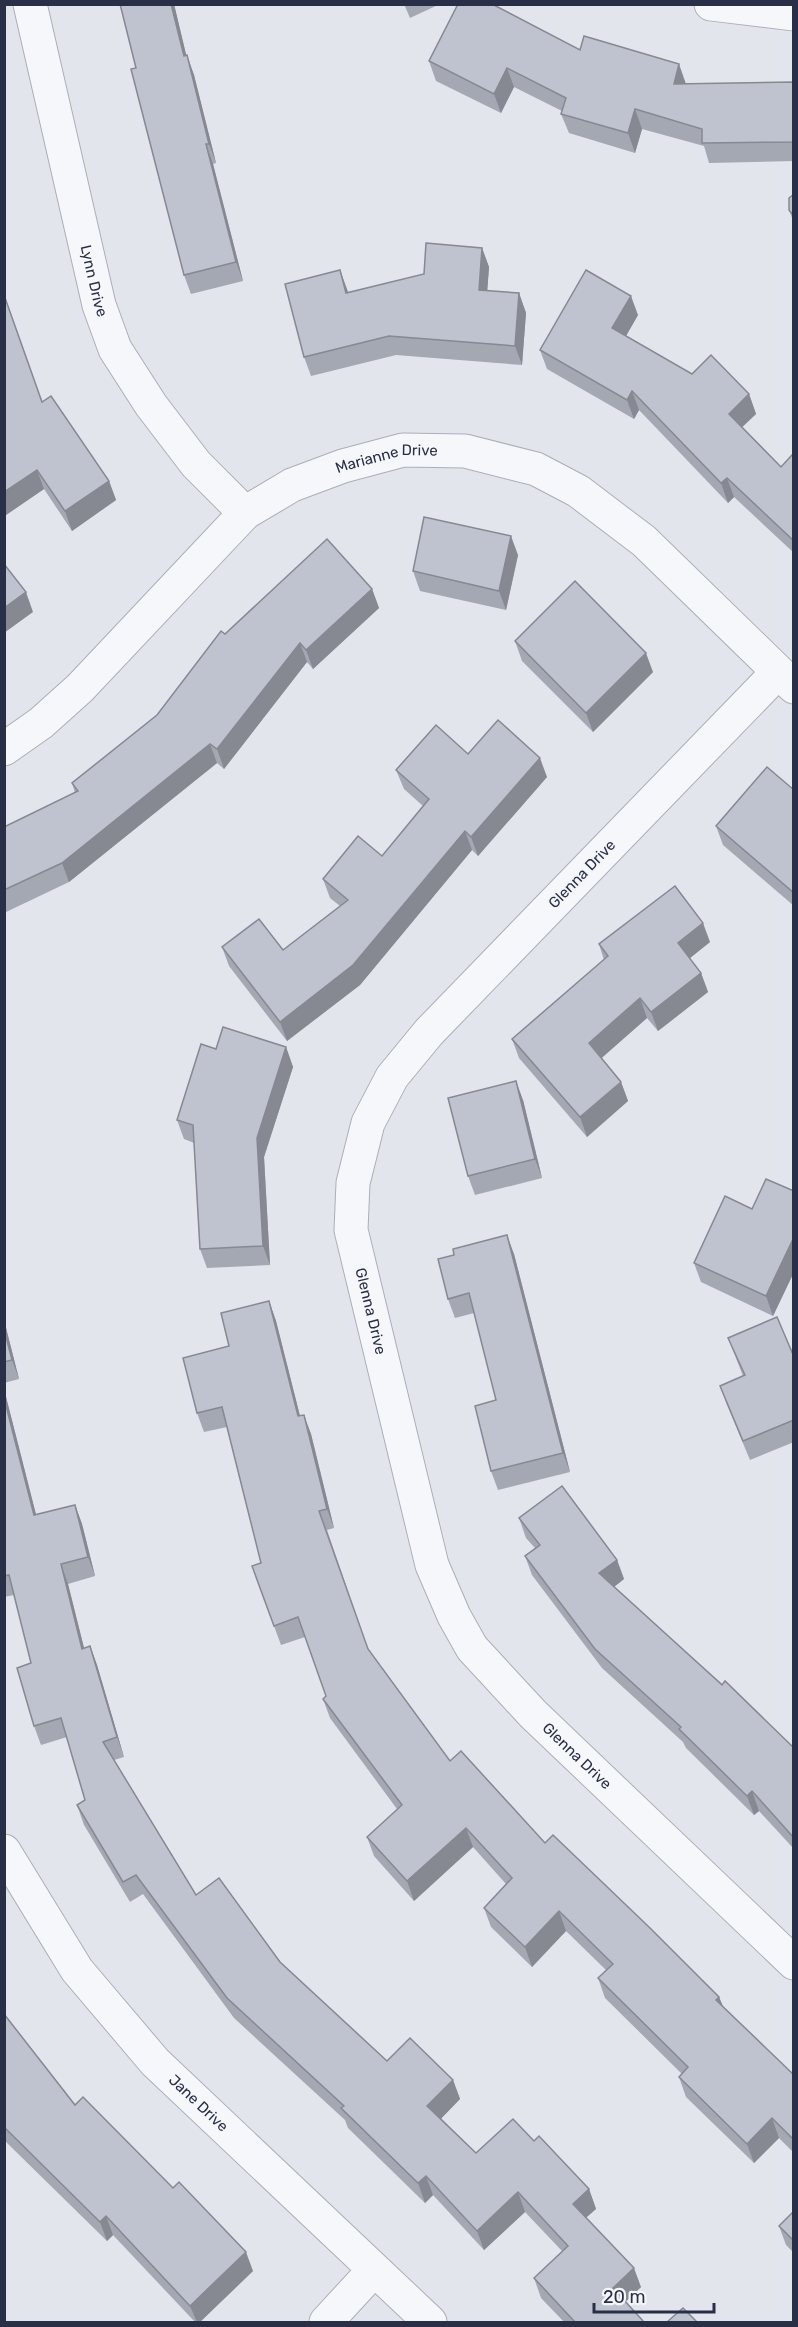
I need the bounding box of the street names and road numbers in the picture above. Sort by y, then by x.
street label: Lynn Drive [76,243,112,319]
street label: Marianne Drive [333,441,438,477]
street label: Glenna Drive [545,836,619,912]
street label: Glenna Drive [351,1266,390,1356]
street label: Glenna Drive [539,1719,615,1793]
street label: Jane Drive [165,2071,232,2135]

